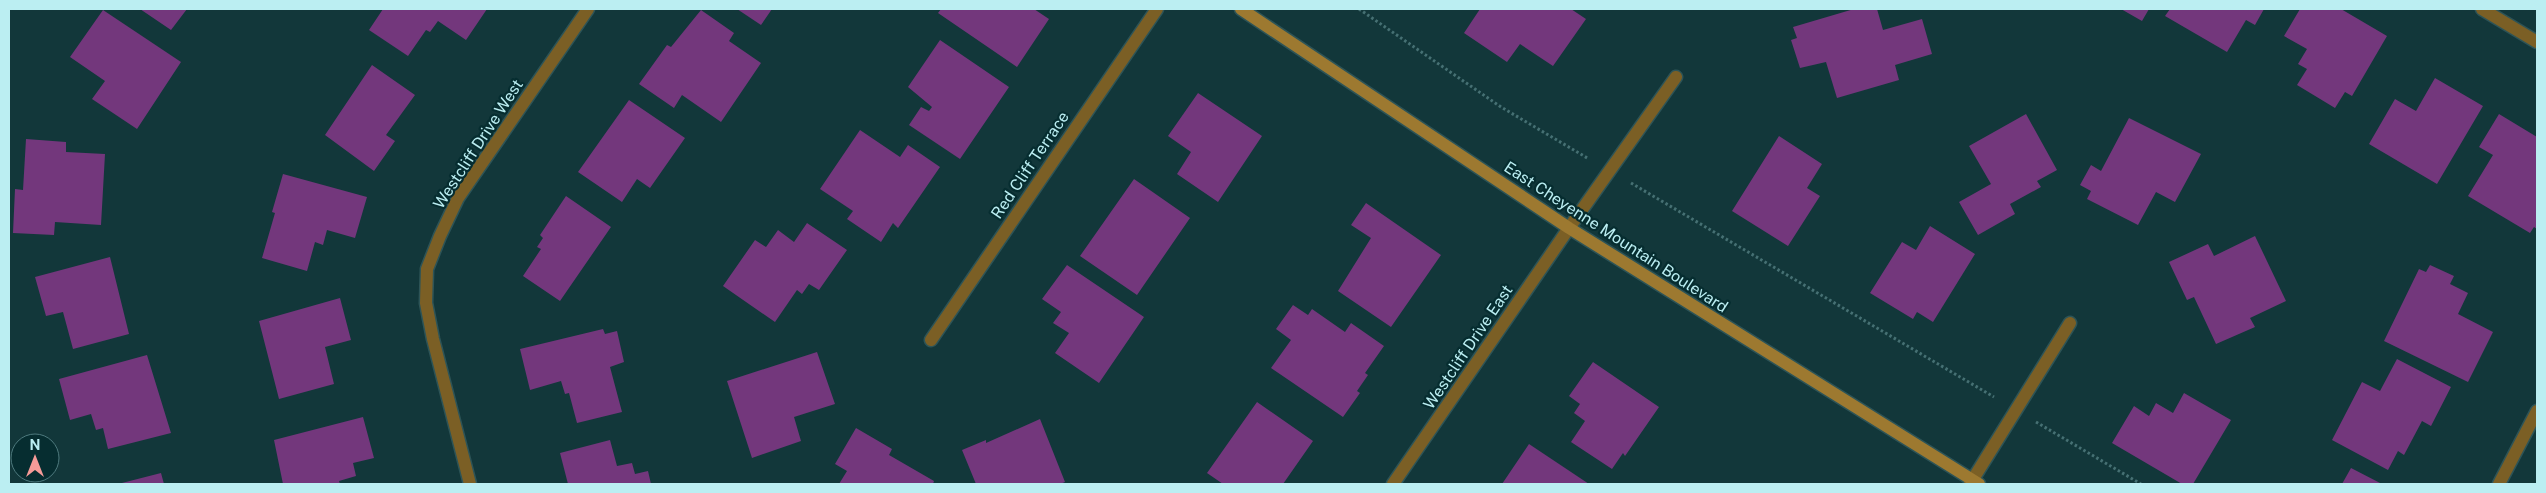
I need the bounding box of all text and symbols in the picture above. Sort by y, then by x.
street label: Westcliff Drive West [429,76,527,212]
street label: Red Cliff Terrace [987,108,1073,222]
street label: East Cheyenne Mountain Boulevard [1501,157,1731,317]
street label: Westcliff Drive East [1419,281,1517,413]
north arrow [10,433,60,483]
text: N [30,437,40,453]

